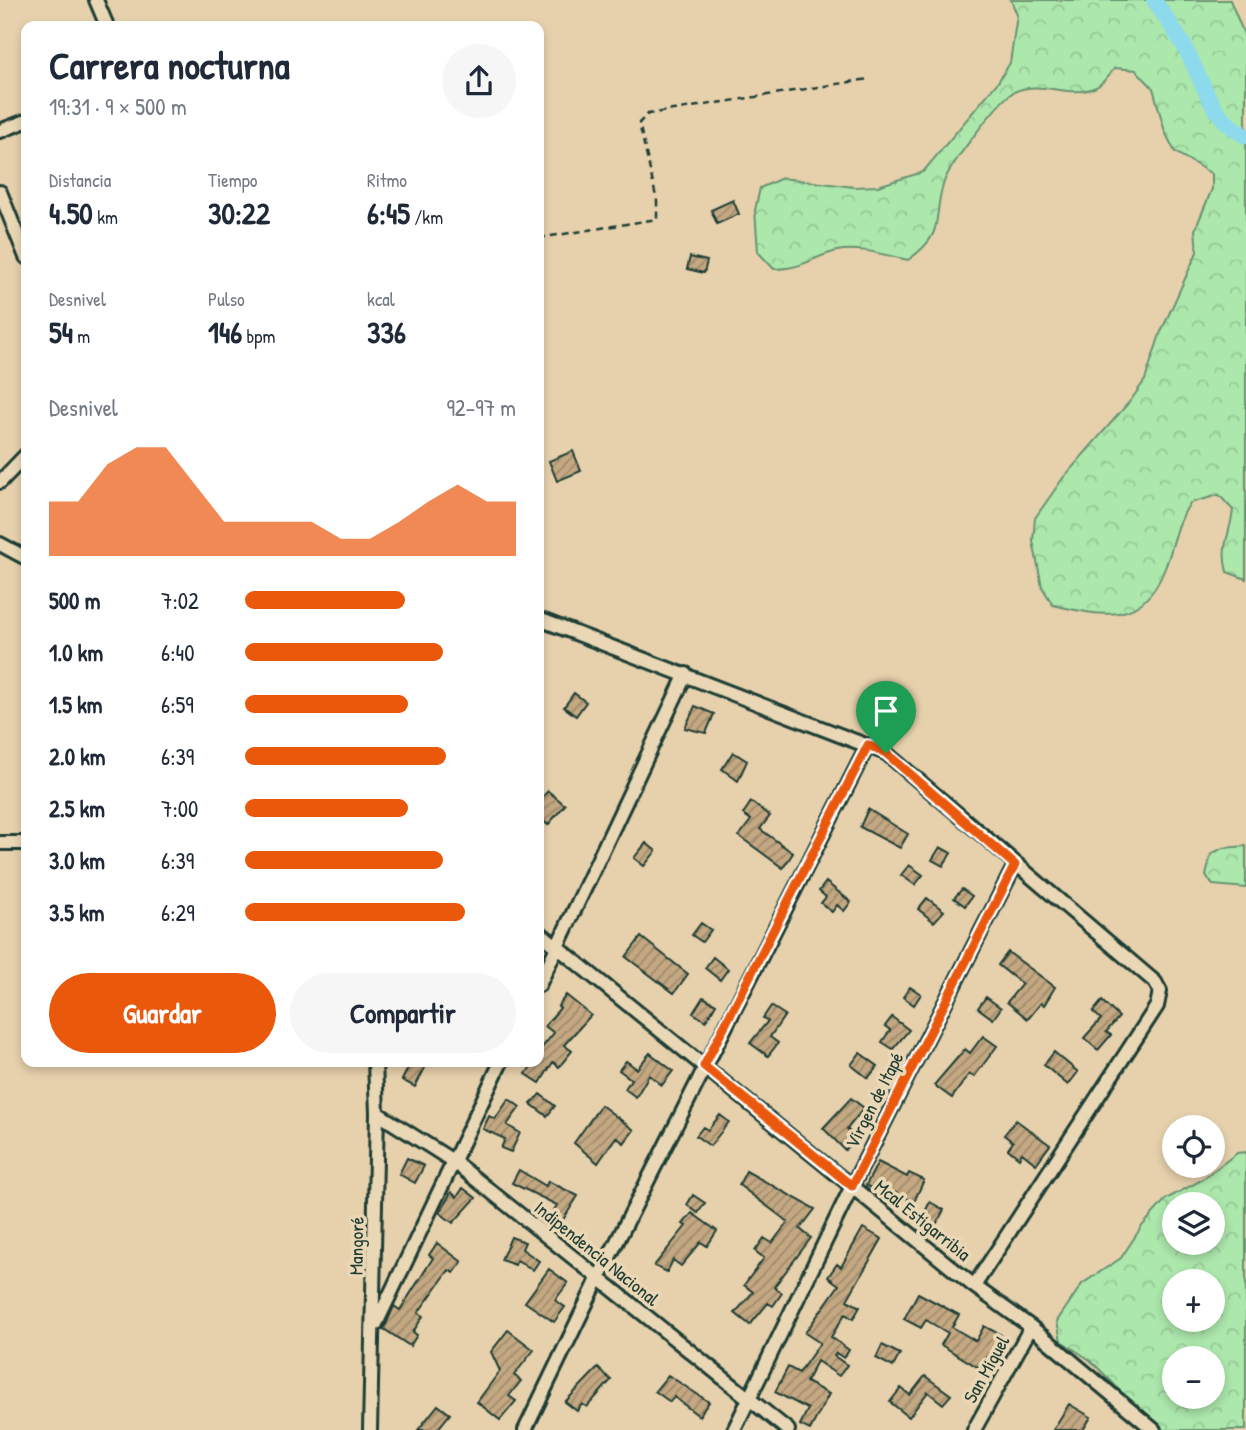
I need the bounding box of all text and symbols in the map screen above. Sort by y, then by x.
text: Carrera nocturna [49,39,290,91]
button: share [442,44,516,118]
text: 19:31 · 9 × 500 m [49,91,187,122]
text: Distancia [49,167,111,193]
text: Tiempo [208,167,257,193]
text: Ritmo [367,167,407,193]
text: 4.50 [49,193,93,233]
text: 30:22 [208,193,270,233]
text: 6:45 [367,193,410,233]
text: km [93,204,118,230]
text: /km [410,204,443,230]
text: Desnivel [49,286,106,312]
text: Pulso [208,286,245,312]
text: kcal [367,286,395,312]
text: 54 [49,312,73,352]
text: 146 [208,312,242,352]
text: 336 [367,312,406,352]
text: m [73,323,90,349]
text: bpm [242,323,275,349]
text: Desnivel [49,392,118,423]
text: 92–97 m [446,392,516,423]
text: 500 m [49,585,100,616]
text: 7:02 [161,585,199,616]
text: 1.0 km [49,637,103,668]
text: 6:40 [161,637,194,668]
pin [856,681,916,753]
text: 1.5 km [49,689,102,720]
text: 6:59 [161,689,194,720]
icon: arrive [867,692,905,730]
text: 2.0 km [49,741,105,772]
text: 6:39 [161,741,194,772]
text: 2.5 km [49,793,105,824]
text: 7:00 [161,793,198,824]
text: 3.0 km [49,845,105,876]
text: 6:39 [161,845,194,876]
text: 3.5 km [49,897,104,928]
text: 6:29 [161,897,195,928]
button: Guardar [49,973,276,1053]
button: Compartir [290,973,516,1053]
street label: Virgen de Itapé [839,1047,910,1153]
map controls [1162,1115,1225,1409]
button: locate [1162,1115,1225,1178]
street label: Mcal Estigarribia [870,1173,977,1267]
button: layers [1162,1192,1225,1255]
street label: Indipendencia Nacional [529,1194,666,1312]
street label: Mangoré [342,1216,370,1275]
button: + [1162,1269,1225,1332]
street label: San Miguel [957,1330,1016,1407]
button: − [1162,1346,1225,1409]

